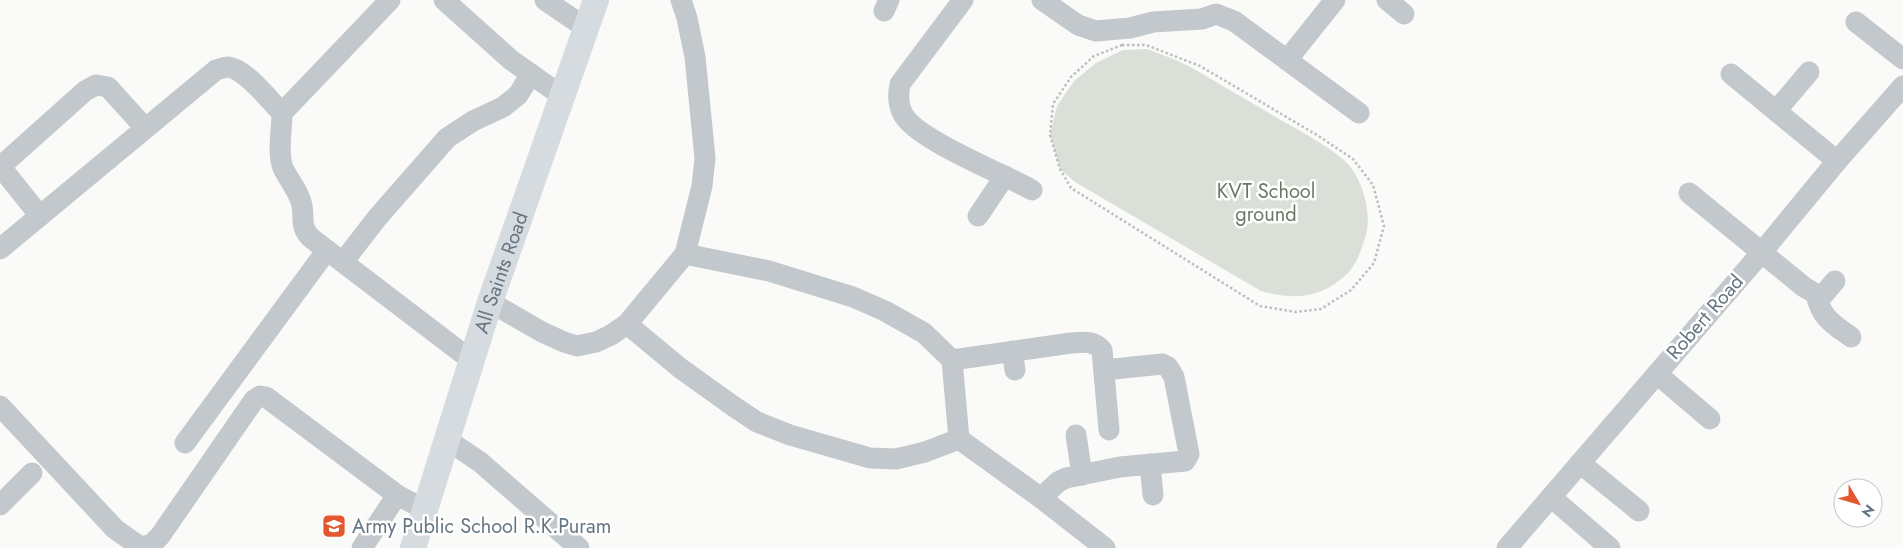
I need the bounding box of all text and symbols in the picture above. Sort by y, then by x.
park label: KVT School ground [1217,177,1315,229]
street label: All Saints Road [467,208,535,337]
street label: Robert Road [1660,268,1750,366]
north arrow [1833,478,1883,528]
text: N [1857,500,1880,522]
place label: Army Public School R.K.Puram [352,512,611,541]
school or university icon: Army Public School R.K.Puram [321,513,347,539]

